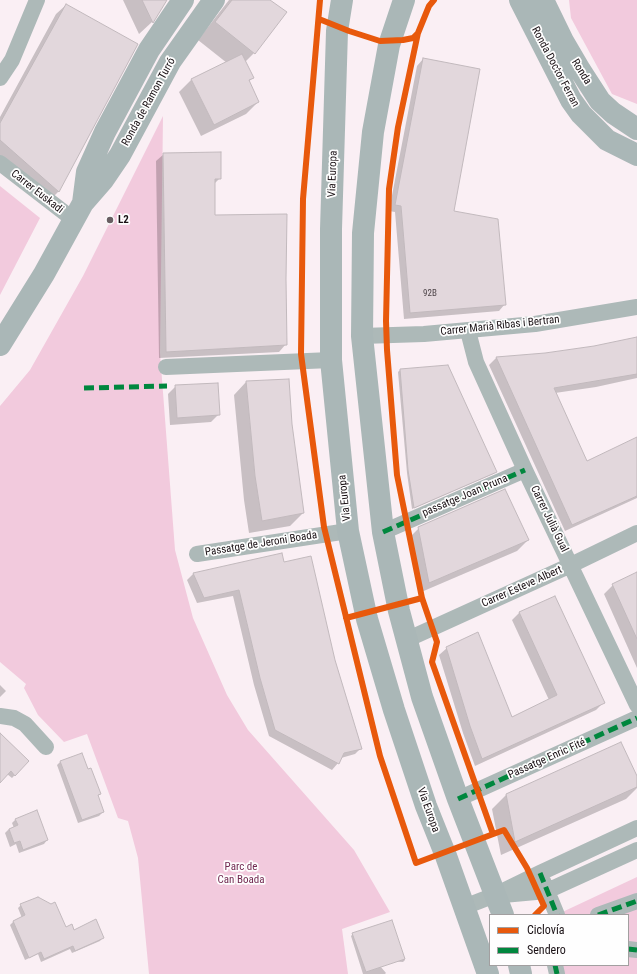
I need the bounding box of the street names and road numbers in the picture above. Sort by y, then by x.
street label: Ronda Doctor Ferran [528,25,582,109]
street label: Ronda de Ramon Turró [119,56,179,148]
street label: Ronda [568,57,594,87]
street label: Via Europa [326,150,340,198]
street label: Carrer Euskadi [8,167,66,217]
street label: Carrer Marià Ribas i Bertran [440,313,560,339]
street label: passatge Joan Pruna [420,472,510,520]
street label: Via Europa [336,474,354,522]
street label: Carrer Julià Gual [527,484,571,554]
street label: Passatge de Jeroni Boada [204,529,318,559]
street label: Carrer Esteve Albert [480,563,564,611]
street label: Passatge Enric Fité [506,736,588,782]
street label: Via Europa [414,786,442,834]

